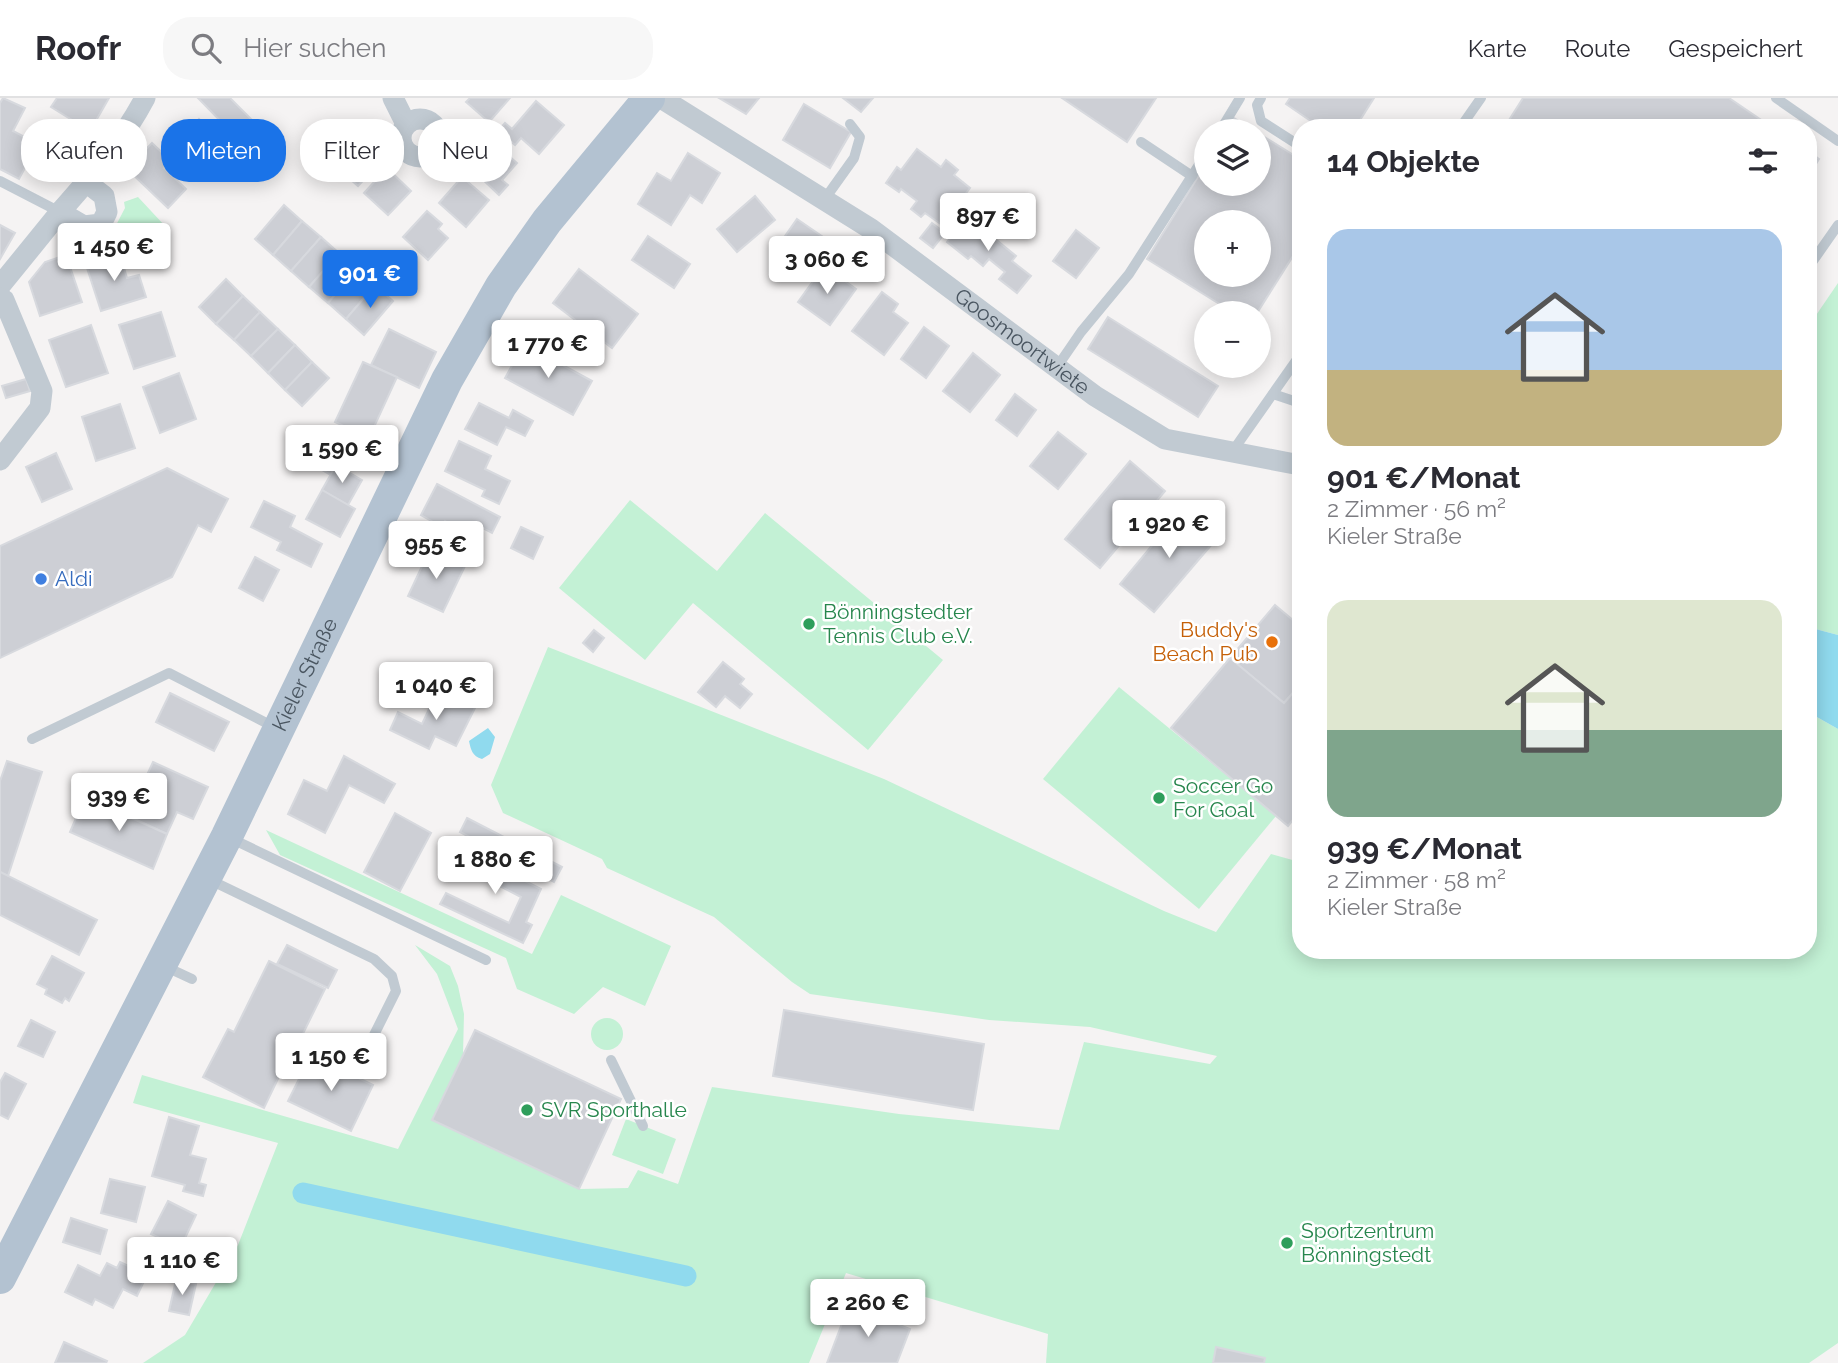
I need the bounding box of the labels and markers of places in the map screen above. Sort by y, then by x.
pin: 897 € [939,194,1037,253]
pin: 1 450 € [49,223,179,283]
pin: 3 060 € [762,236,892,296]
pin: 901 € [321,250,419,310]
pin: 1 770 € [483,320,613,380]
pin: 1 590 € [277,426,407,485]
pin: 1 920 € [1104,500,1234,560]
pin: 955 € [387,522,485,581]
place label: Aldi [55,566,93,591]
marker: Aldi [33,571,49,587]
place label: Bönningstedter Tennis Club e.V. [823,599,973,648]
marker: Bönningstedter Tennis Club e.V. [801,616,817,632]
place label: Buddy's Beach Pub [1153,617,1258,666]
marker: Buddy's Beach Pub [1264,634,1280,650]
pin: 1 040 € [371,662,501,722]
place label: Soccer Go For Goal [1173,773,1273,822]
pin: 939 € [70,774,168,833]
marker: Soccer Go For Goal [1151,790,1167,806]
pin: 1 880 € [430,836,560,896]
pin: 1 150 € [266,1034,396,1093]
place label: SVR Sporthalle [541,1097,687,1122]
marker: SVR Sporthalle [519,1102,535,1118]
place label: Sportzentrum Bönningstedt [1301,1218,1434,1267]
marker: Sportzentrum Bönningstedt [1279,1235,1295,1251]
pin: 1 110 € [117,1238,247,1297]
pin: 2 260 € [803,1280,933,1339]

